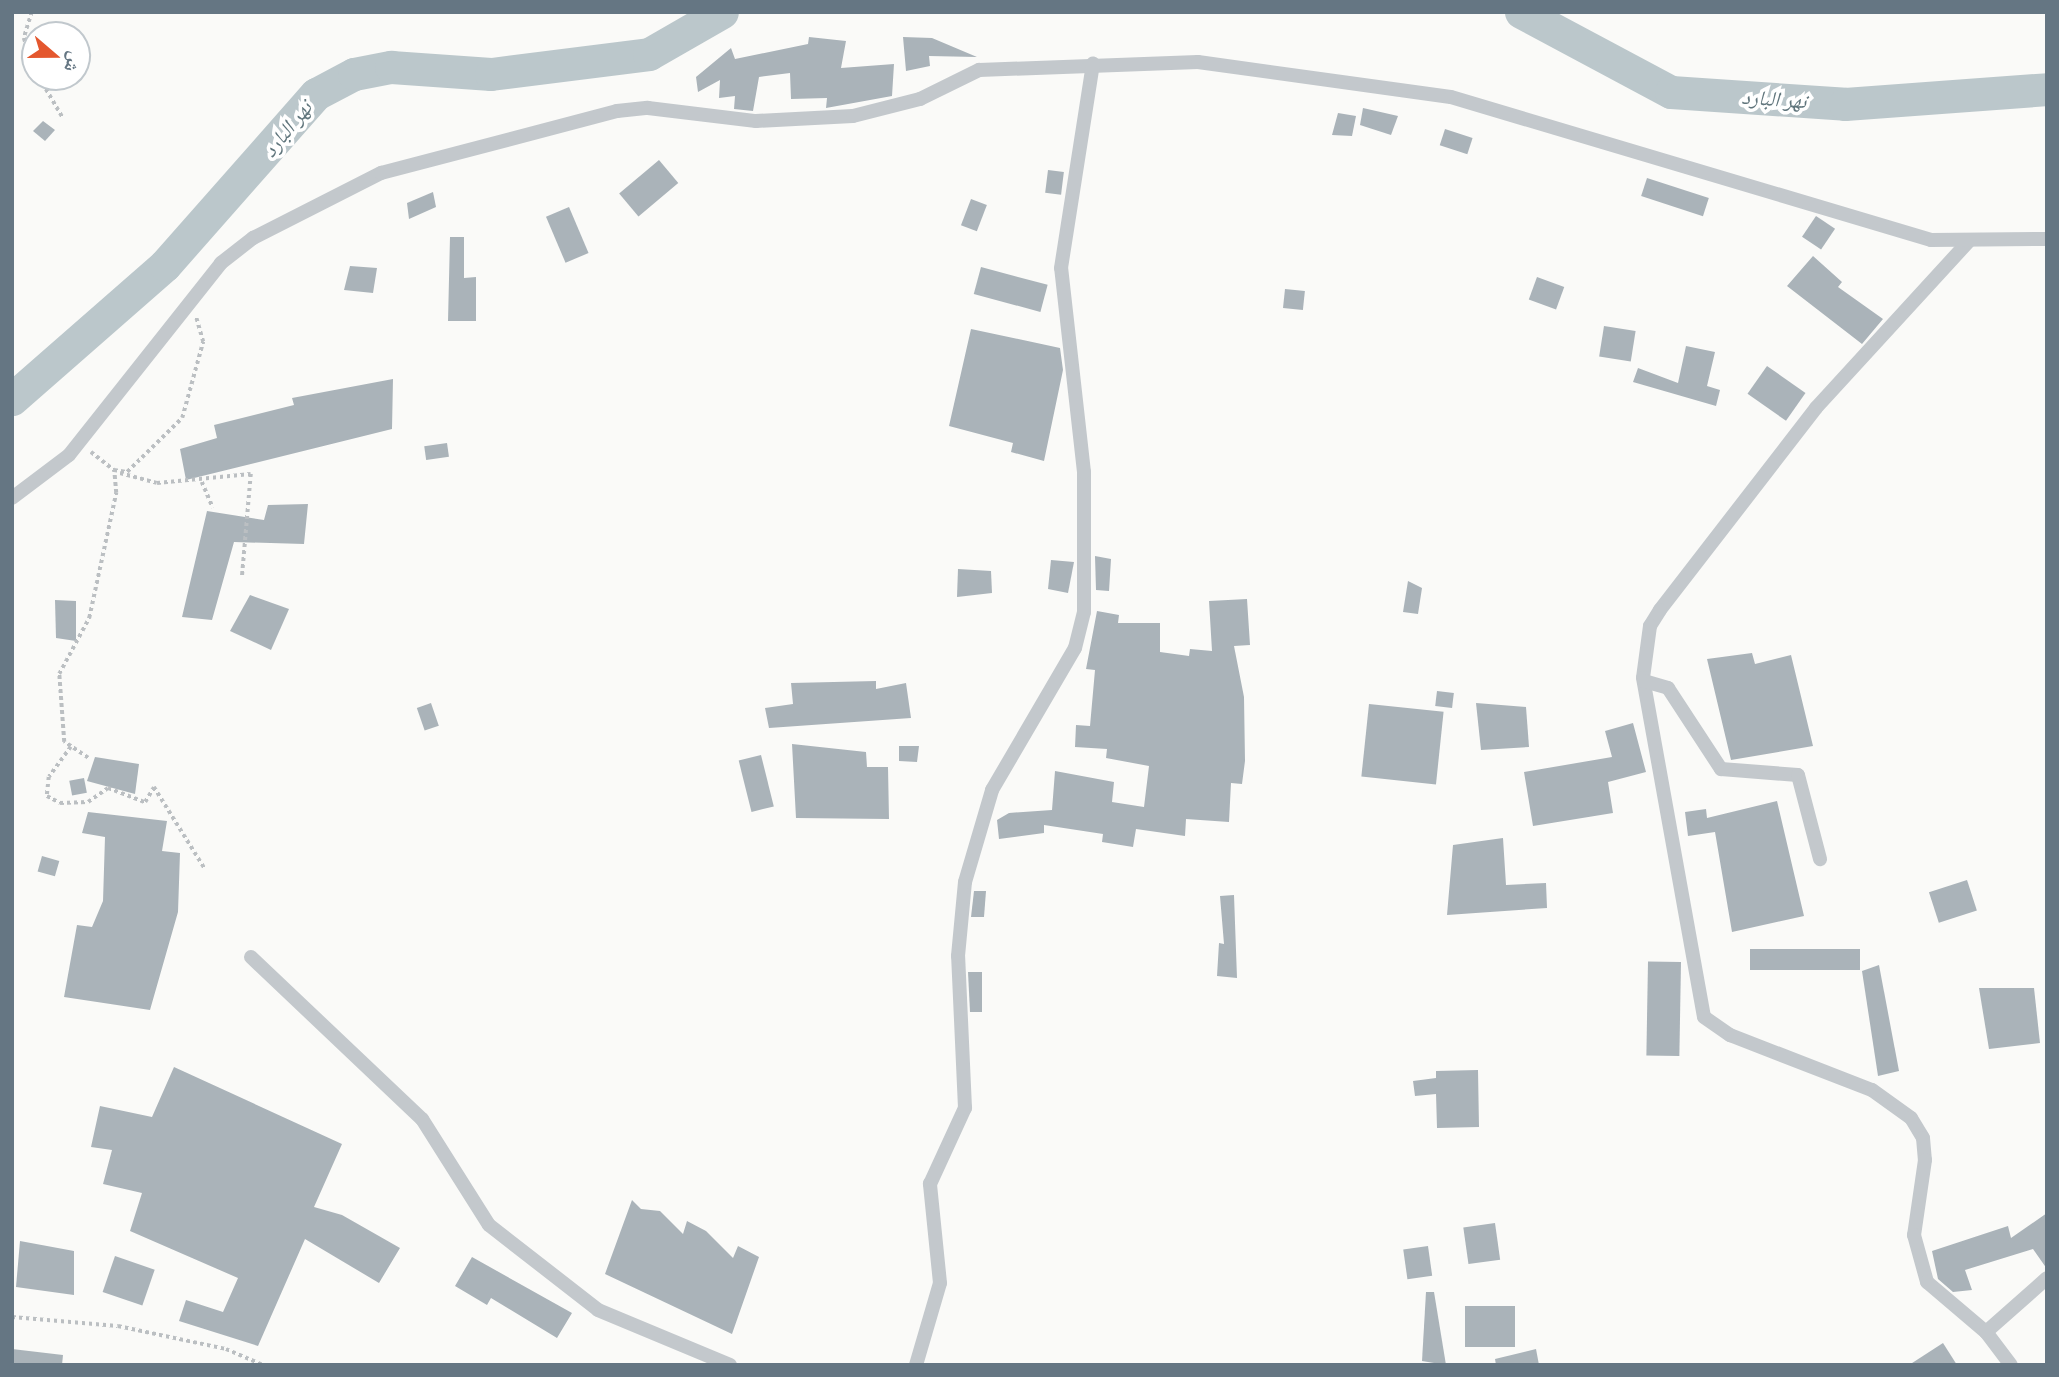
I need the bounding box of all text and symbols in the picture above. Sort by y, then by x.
north arrow [21,21,91,91]
text: ش [60,49,88,76]
water label: نهر البارد [1741,84,1807,114]
water label: نهر البارد [257,96,317,162]

